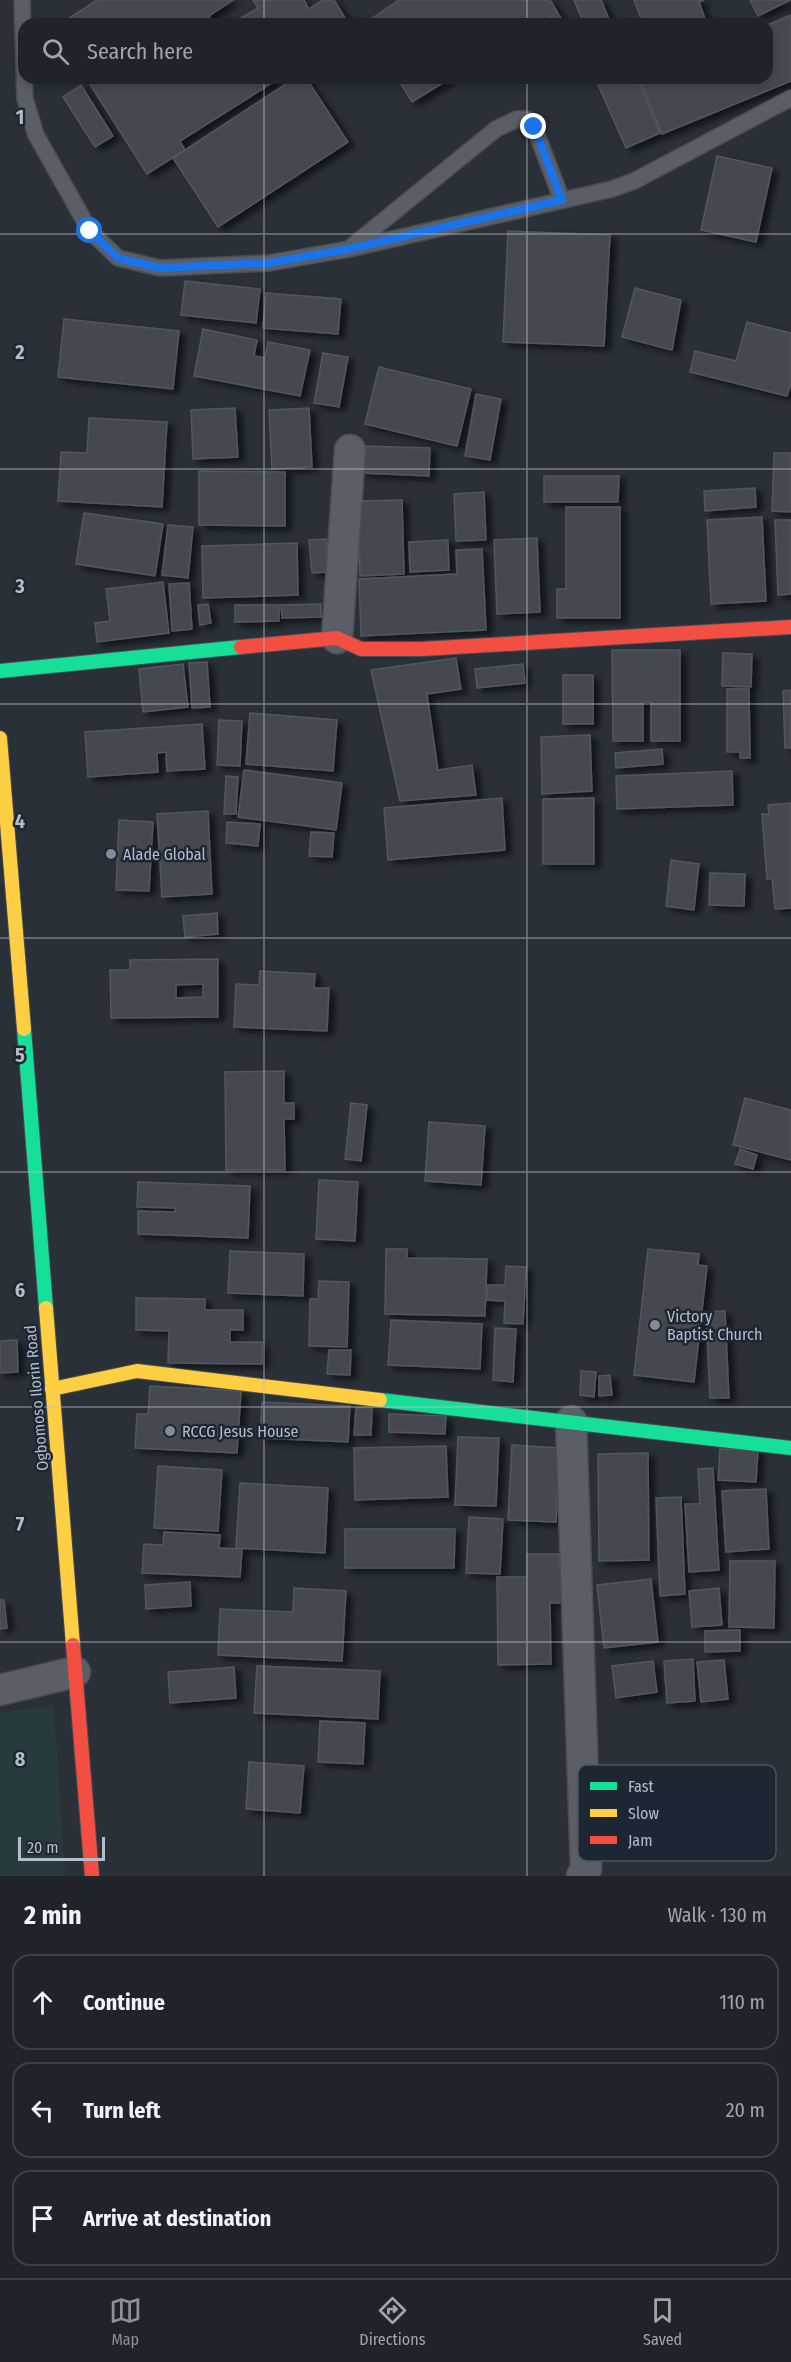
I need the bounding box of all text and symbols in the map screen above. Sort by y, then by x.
search box [18,18,773,84]
icon: search [39,35,72,68]
text: Search here [87,38,193,65]
text: 1 [16,105,24,129]
route end [520,113,546,139]
route start [76,217,102,243]
text: 2 [14,340,25,364]
text: 3 [14,574,25,598]
text: 4 [15,809,25,833]
place label: Alade Global [123,845,206,864]
marker: Alade Global [104,847,118,861]
text: 5 [15,1043,25,1067]
text: 6 [15,1278,25,1302]
place label: Victory Baptist Church [667,1307,762,1344]
marker: Victory Baptist Church [648,1318,662,1332]
street label: Ogbomoso Ilorin Road [21,1324,52,1471]
place label: RCCG Jesus House [182,1422,298,1441]
marker: RCCG Jesus House [163,1424,177,1438]
text: 7 [16,1512,25,1536]
text: 8 [15,1747,26,1771]
legend [578,1765,776,1861]
text: Fast [628,1777,655,1796]
text: Slow [628,1804,659,1823]
text: Jam [628,1831,653,1850]
scale bar [18,1834,105,1862]
text: 20 m [27,1838,58,1857]
text: 2 min [24,1900,82,1931]
text: Walk · 130 m [667,1903,767,1927]
icon: ahead [26,1986,59,2019]
text: Continue [83,1989,165,2016]
text: 110 m [719,1990,765,2014]
icon: left [26,2094,59,2127]
text: Turn left [83,2097,161,2124]
text: 20 m [726,2098,765,2122]
icon: arrive [26,2202,59,2235]
text: Arrive at destination [83,2205,271,2232]
tab: Map [109,2294,142,2349]
tab: Directions [359,2294,426,2349]
tab: Saved [643,2294,682,2349]

